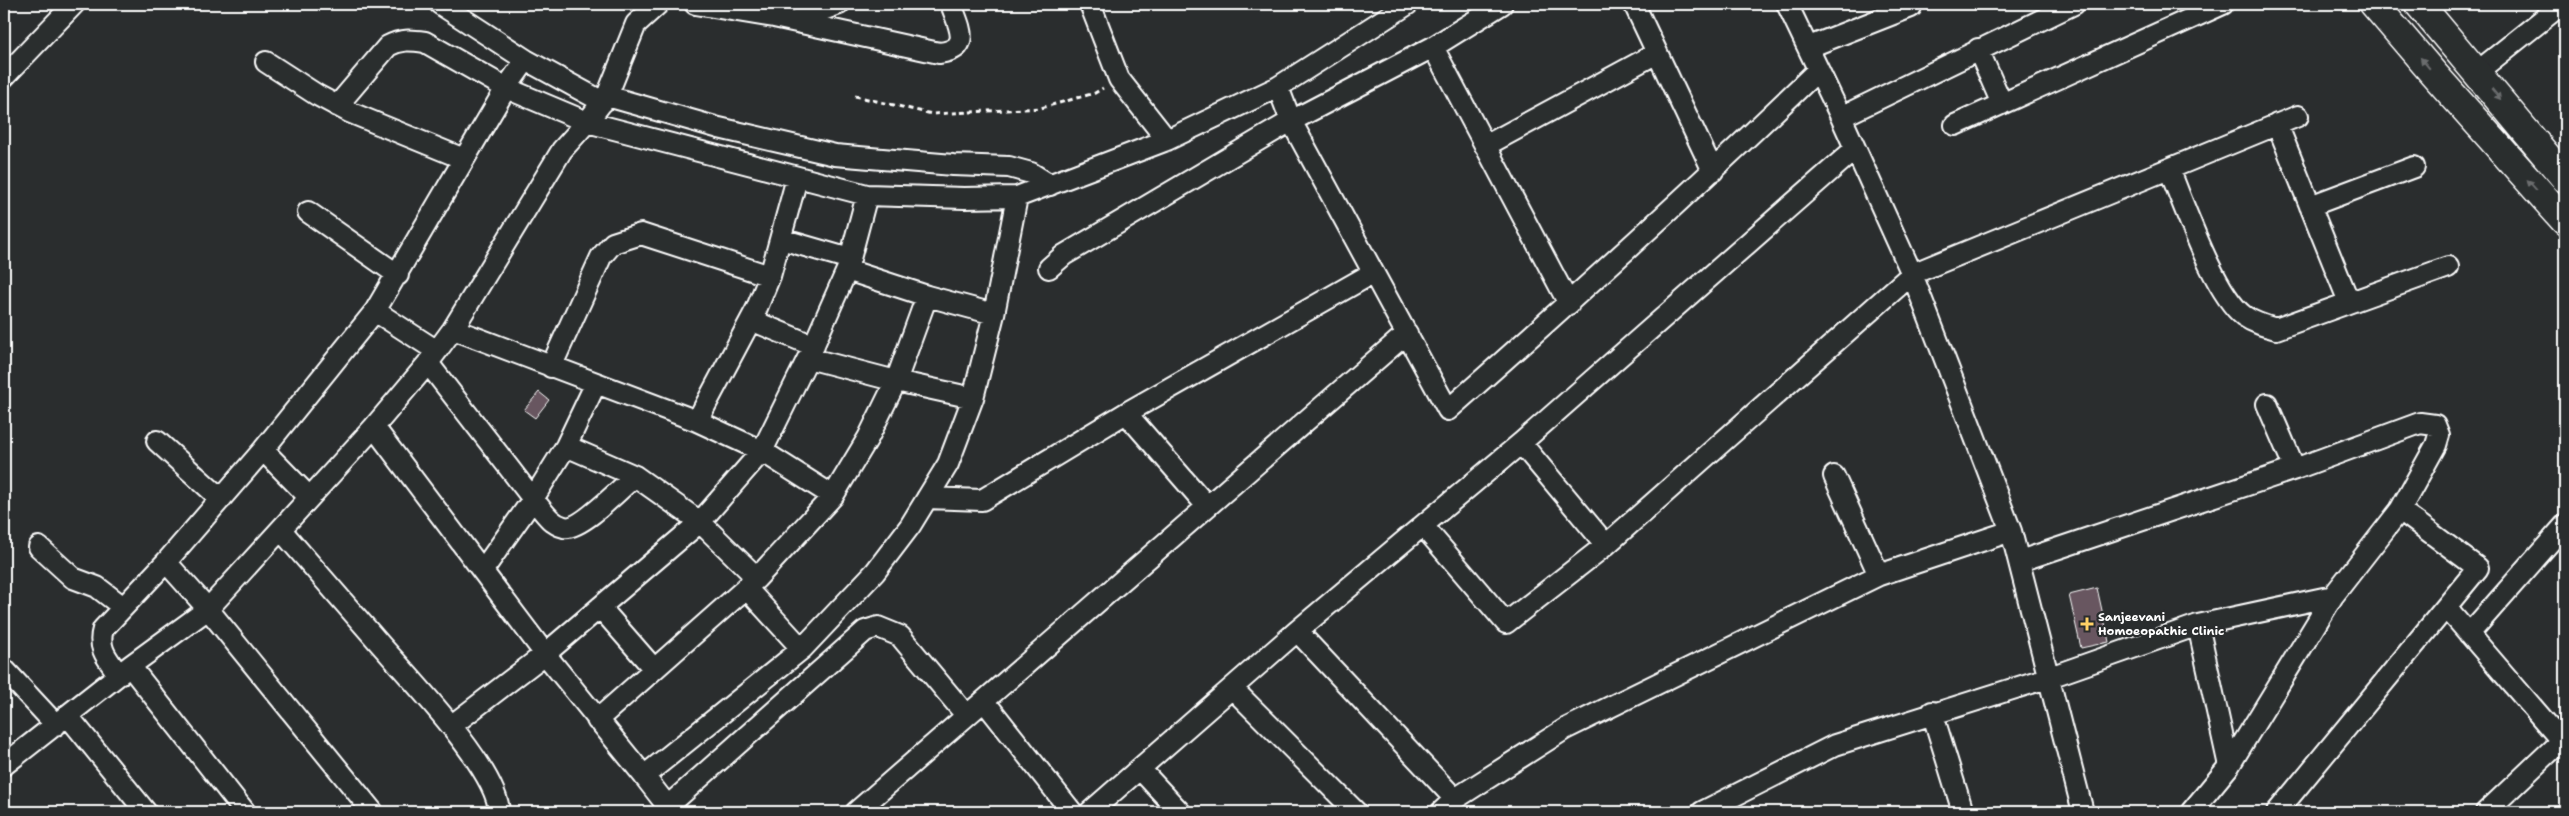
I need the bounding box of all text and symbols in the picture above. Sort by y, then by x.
one-way arrow [2419,57,2430,70]
one-way arrow [2490,88,2501,101]
one-way arrow [2526,180,2538,192]
place label: Sanjeevani Homoeopathic Clinic [2098,609,2224,639]
marker: Sanjeevani Homoeopathic Clinic [2080,617,2094,631]

